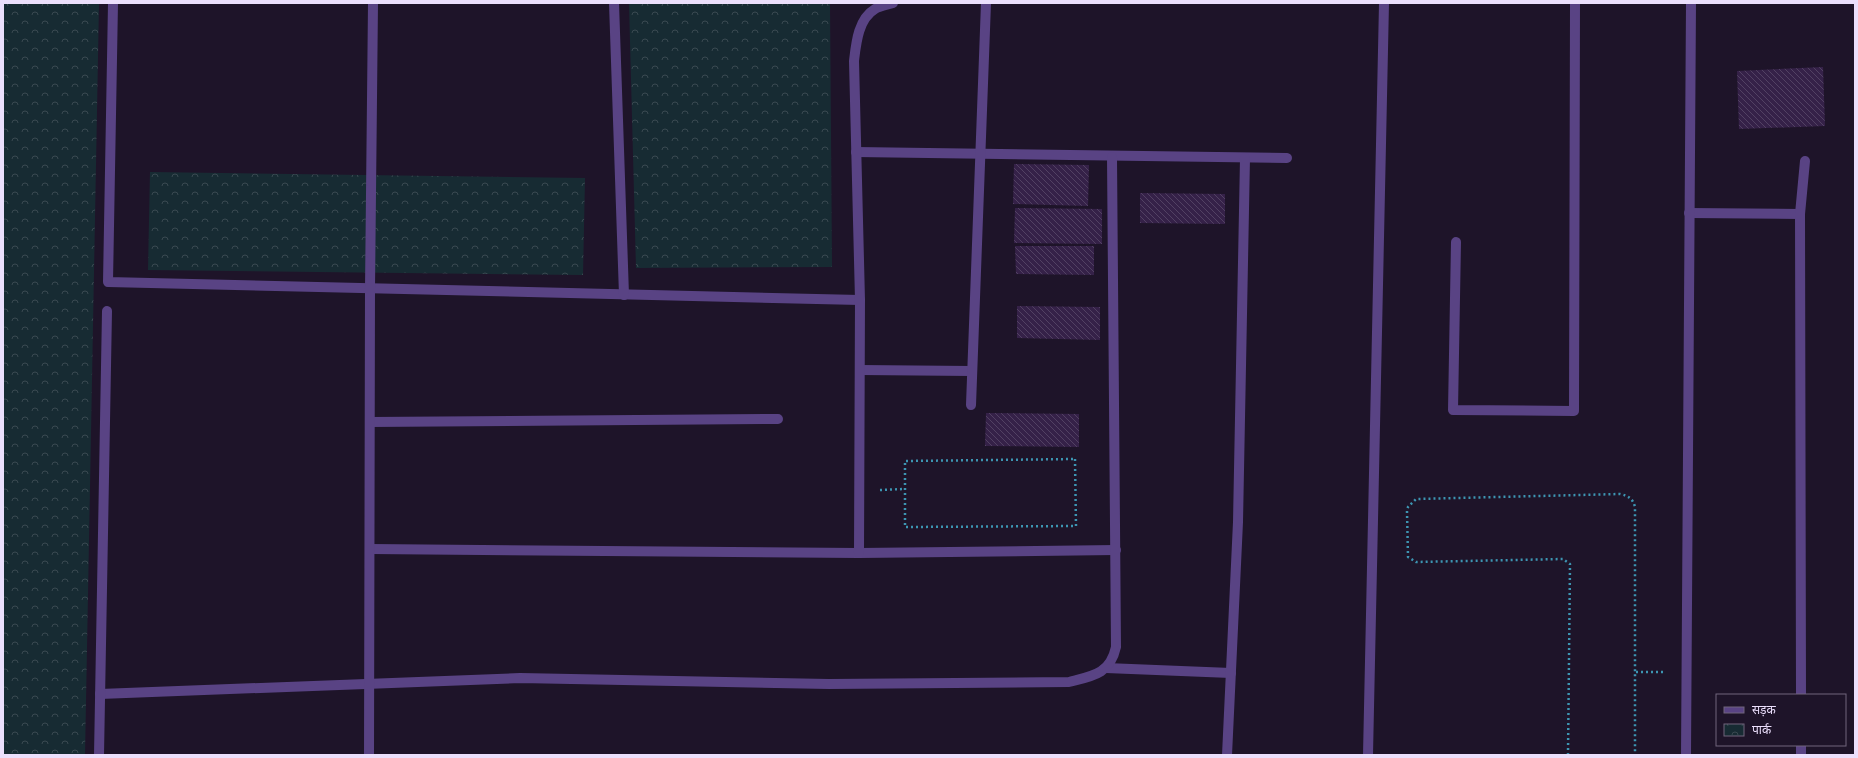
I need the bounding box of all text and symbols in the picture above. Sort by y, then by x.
legend [1716,694,1846,746]
text: सड़क [1752,702,1777,717]
text: पार्क [1752,722,1772,737]

